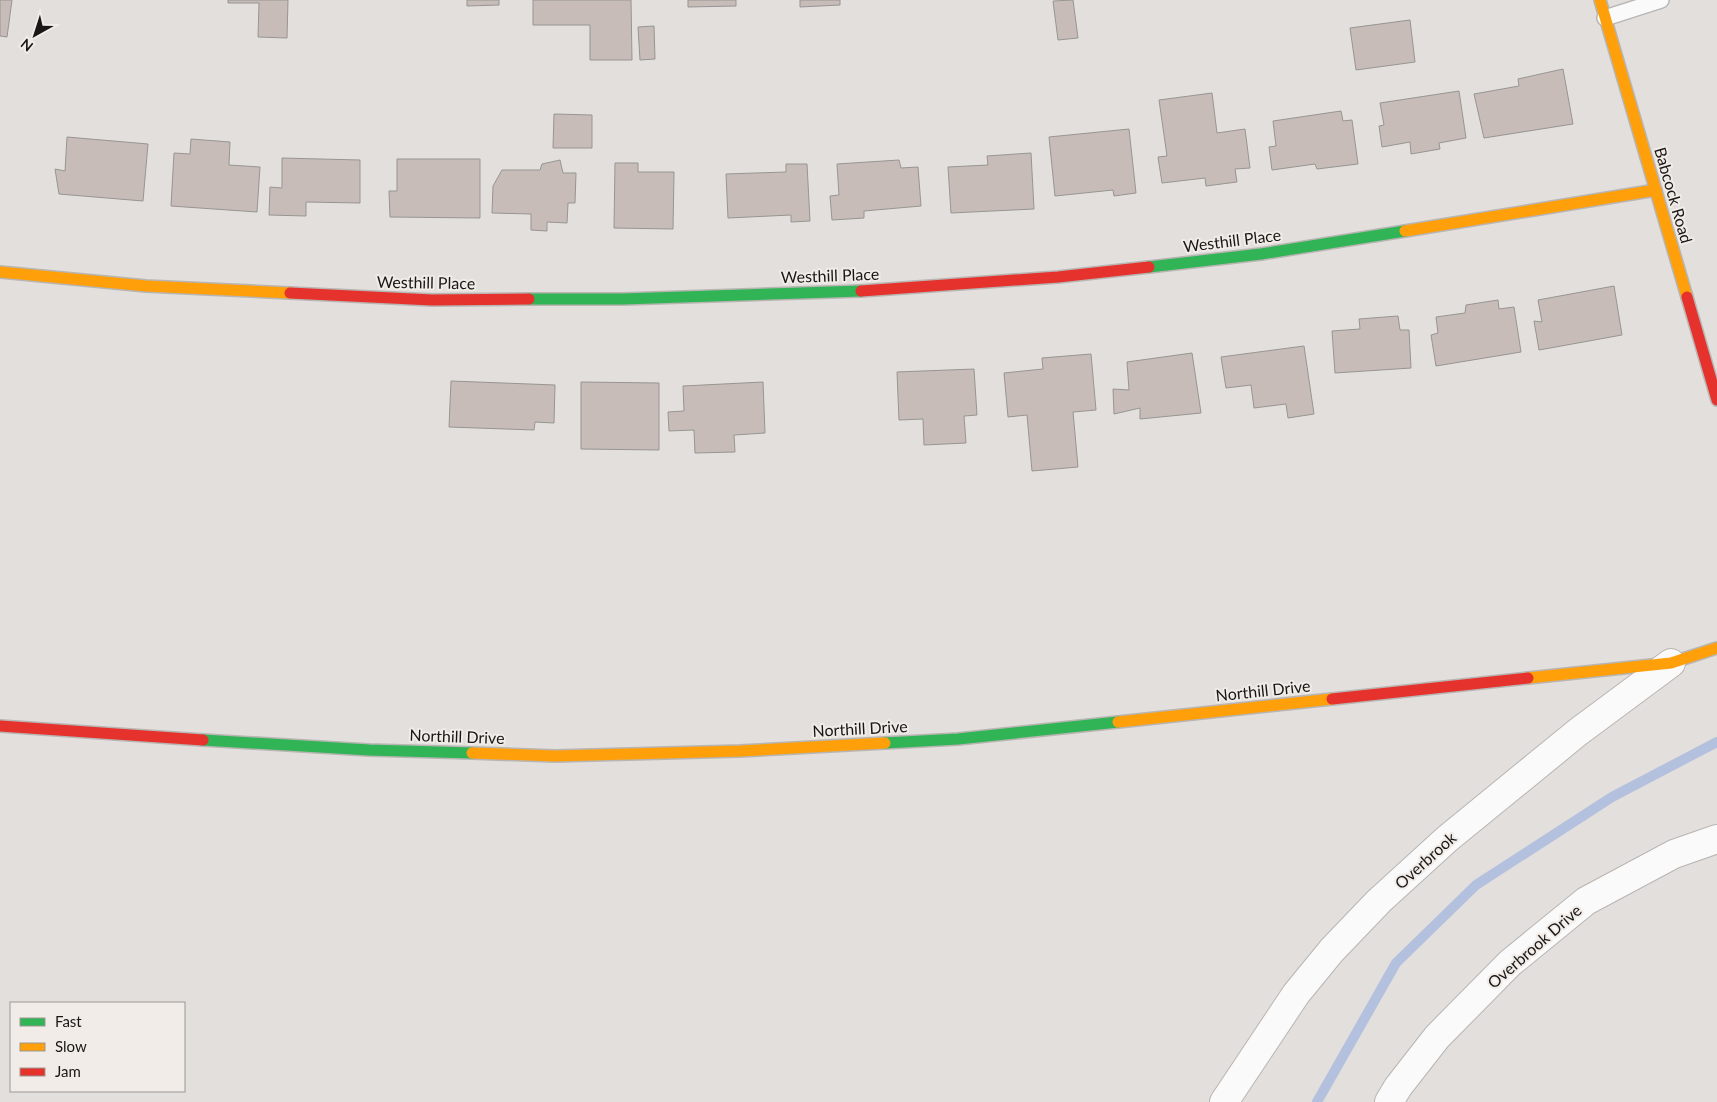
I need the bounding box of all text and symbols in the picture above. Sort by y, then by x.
north arrow [10,10,60,60]
text: N [17,35,36,55]
street label: Babcock Road [1651,145,1697,245]
street label: Westhill Place [1182,225,1282,255]
street label: Westhill Place [780,264,880,286]
street label: Westhill Place [377,272,475,292]
street label: Northill Drive [1215,676,1311,704]
street label: Northill Drive [812,716,908,740]
street label: Northill Drive [409,725,505,747]
street label: Overbrook [1390,827,1460,892]
street label: Overbrook Drive [1483,900,1585,992]
legend [10,1002,185,1092]
text: Fast [55,1012,82,1030]
text: Slow [55,1037,87,1055]
text: Jam [55,1062,81,1080]

